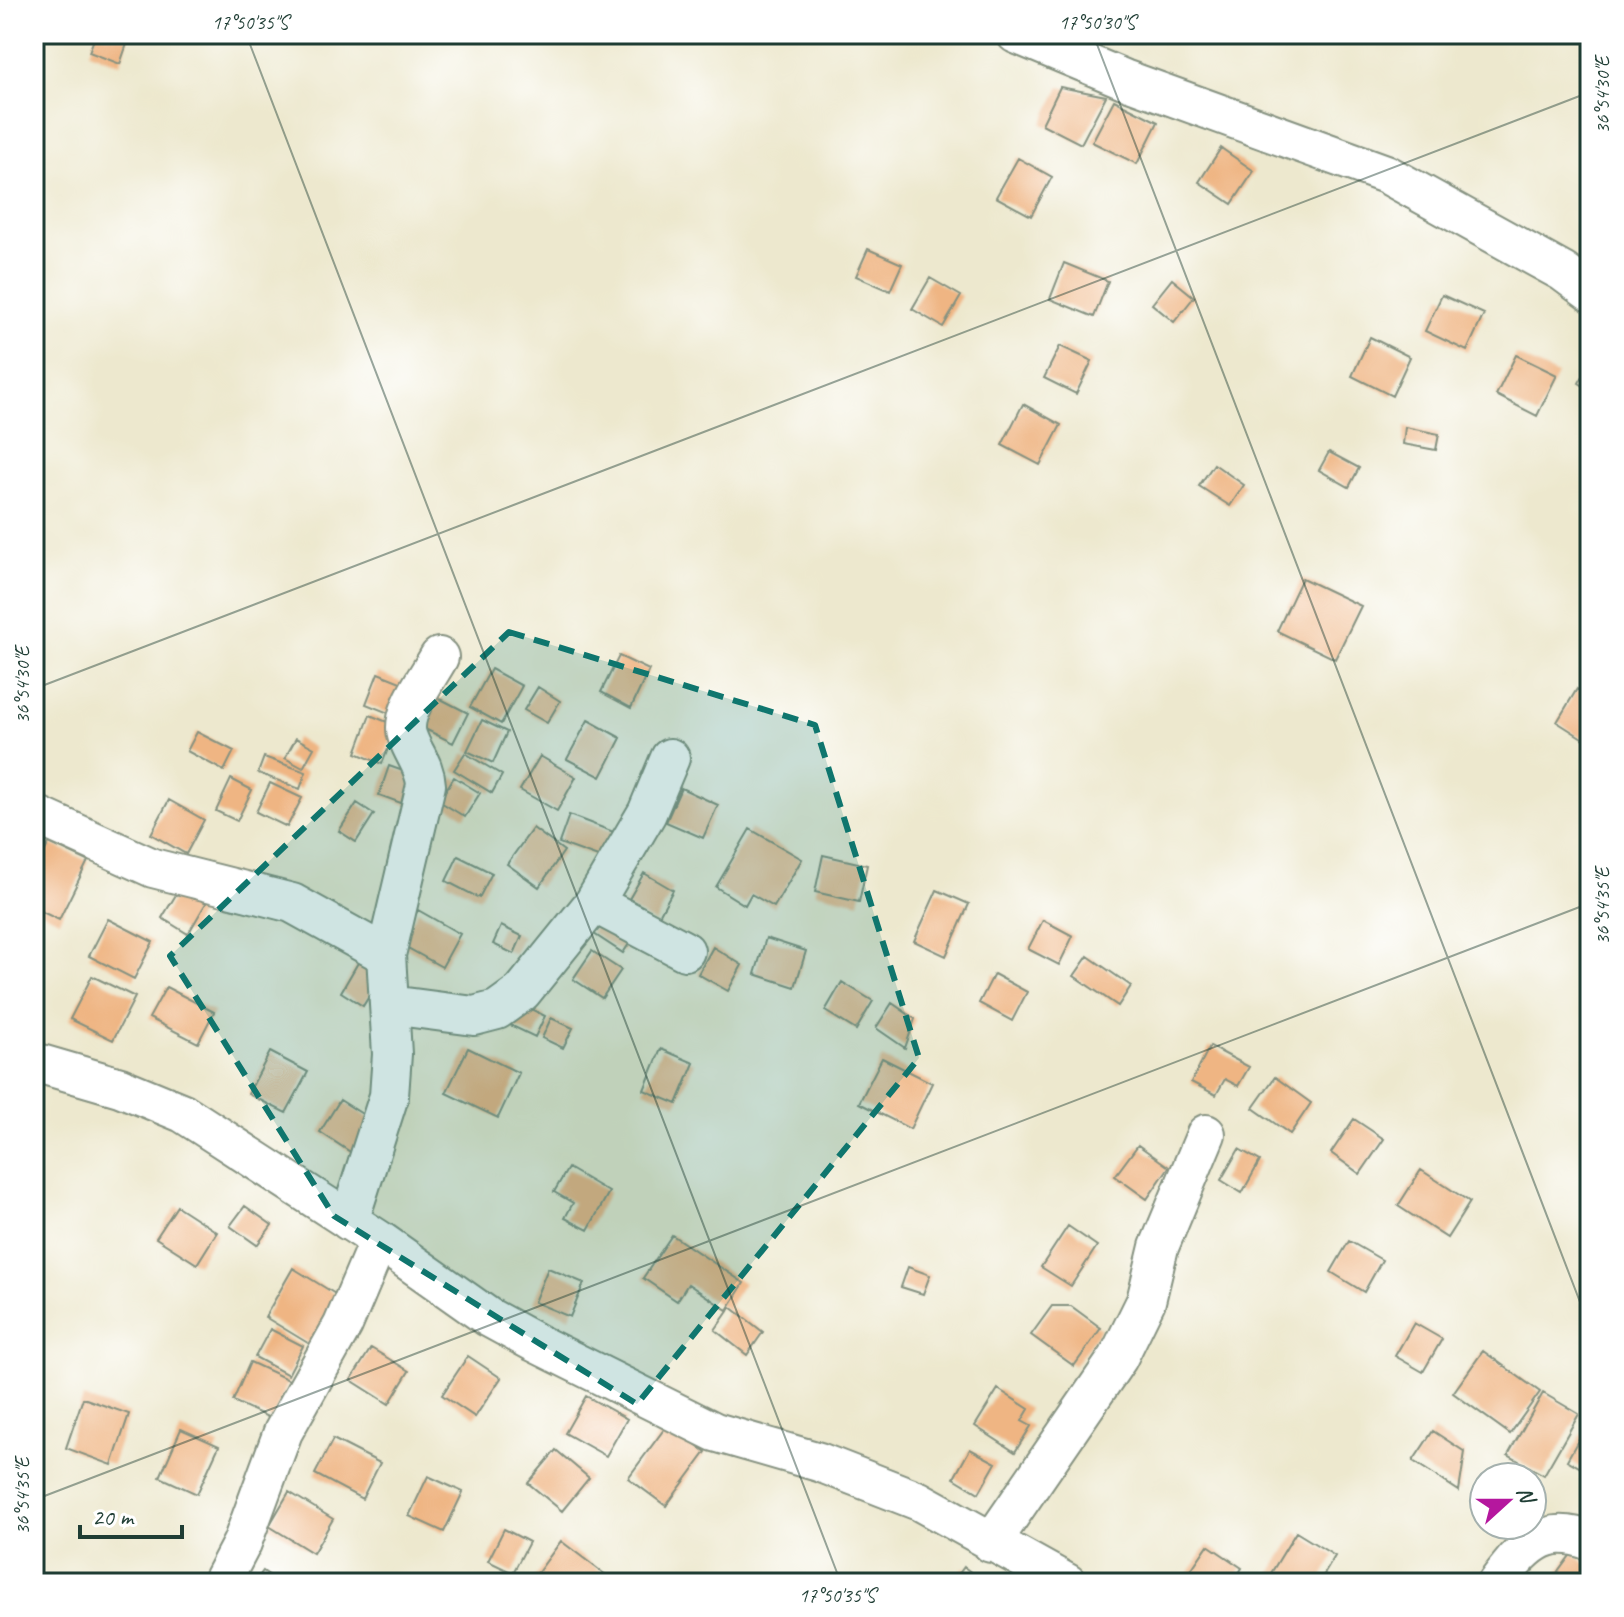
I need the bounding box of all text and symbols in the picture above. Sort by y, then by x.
text: 17°50'35"S [212,10,293,35]
text: 17°50'30"S [1059,10,1140,35]
text: 36°54'30"E [1590,54,1615,134]
text: 36°54'30"E [10,644,35,724]
text: 36°54'35"E [1590,865,1615,945]
text: 36°54'35"E [10,1455,35,1535]
north arrow [1468,1461,1548,1541]
text: N [1510,1483,1542,1509]
scale bar [80,1489,182,1539]
text: 20 m [92,1502,135,1532]
text: 17°50'35"S [799,1583,880,1608]

